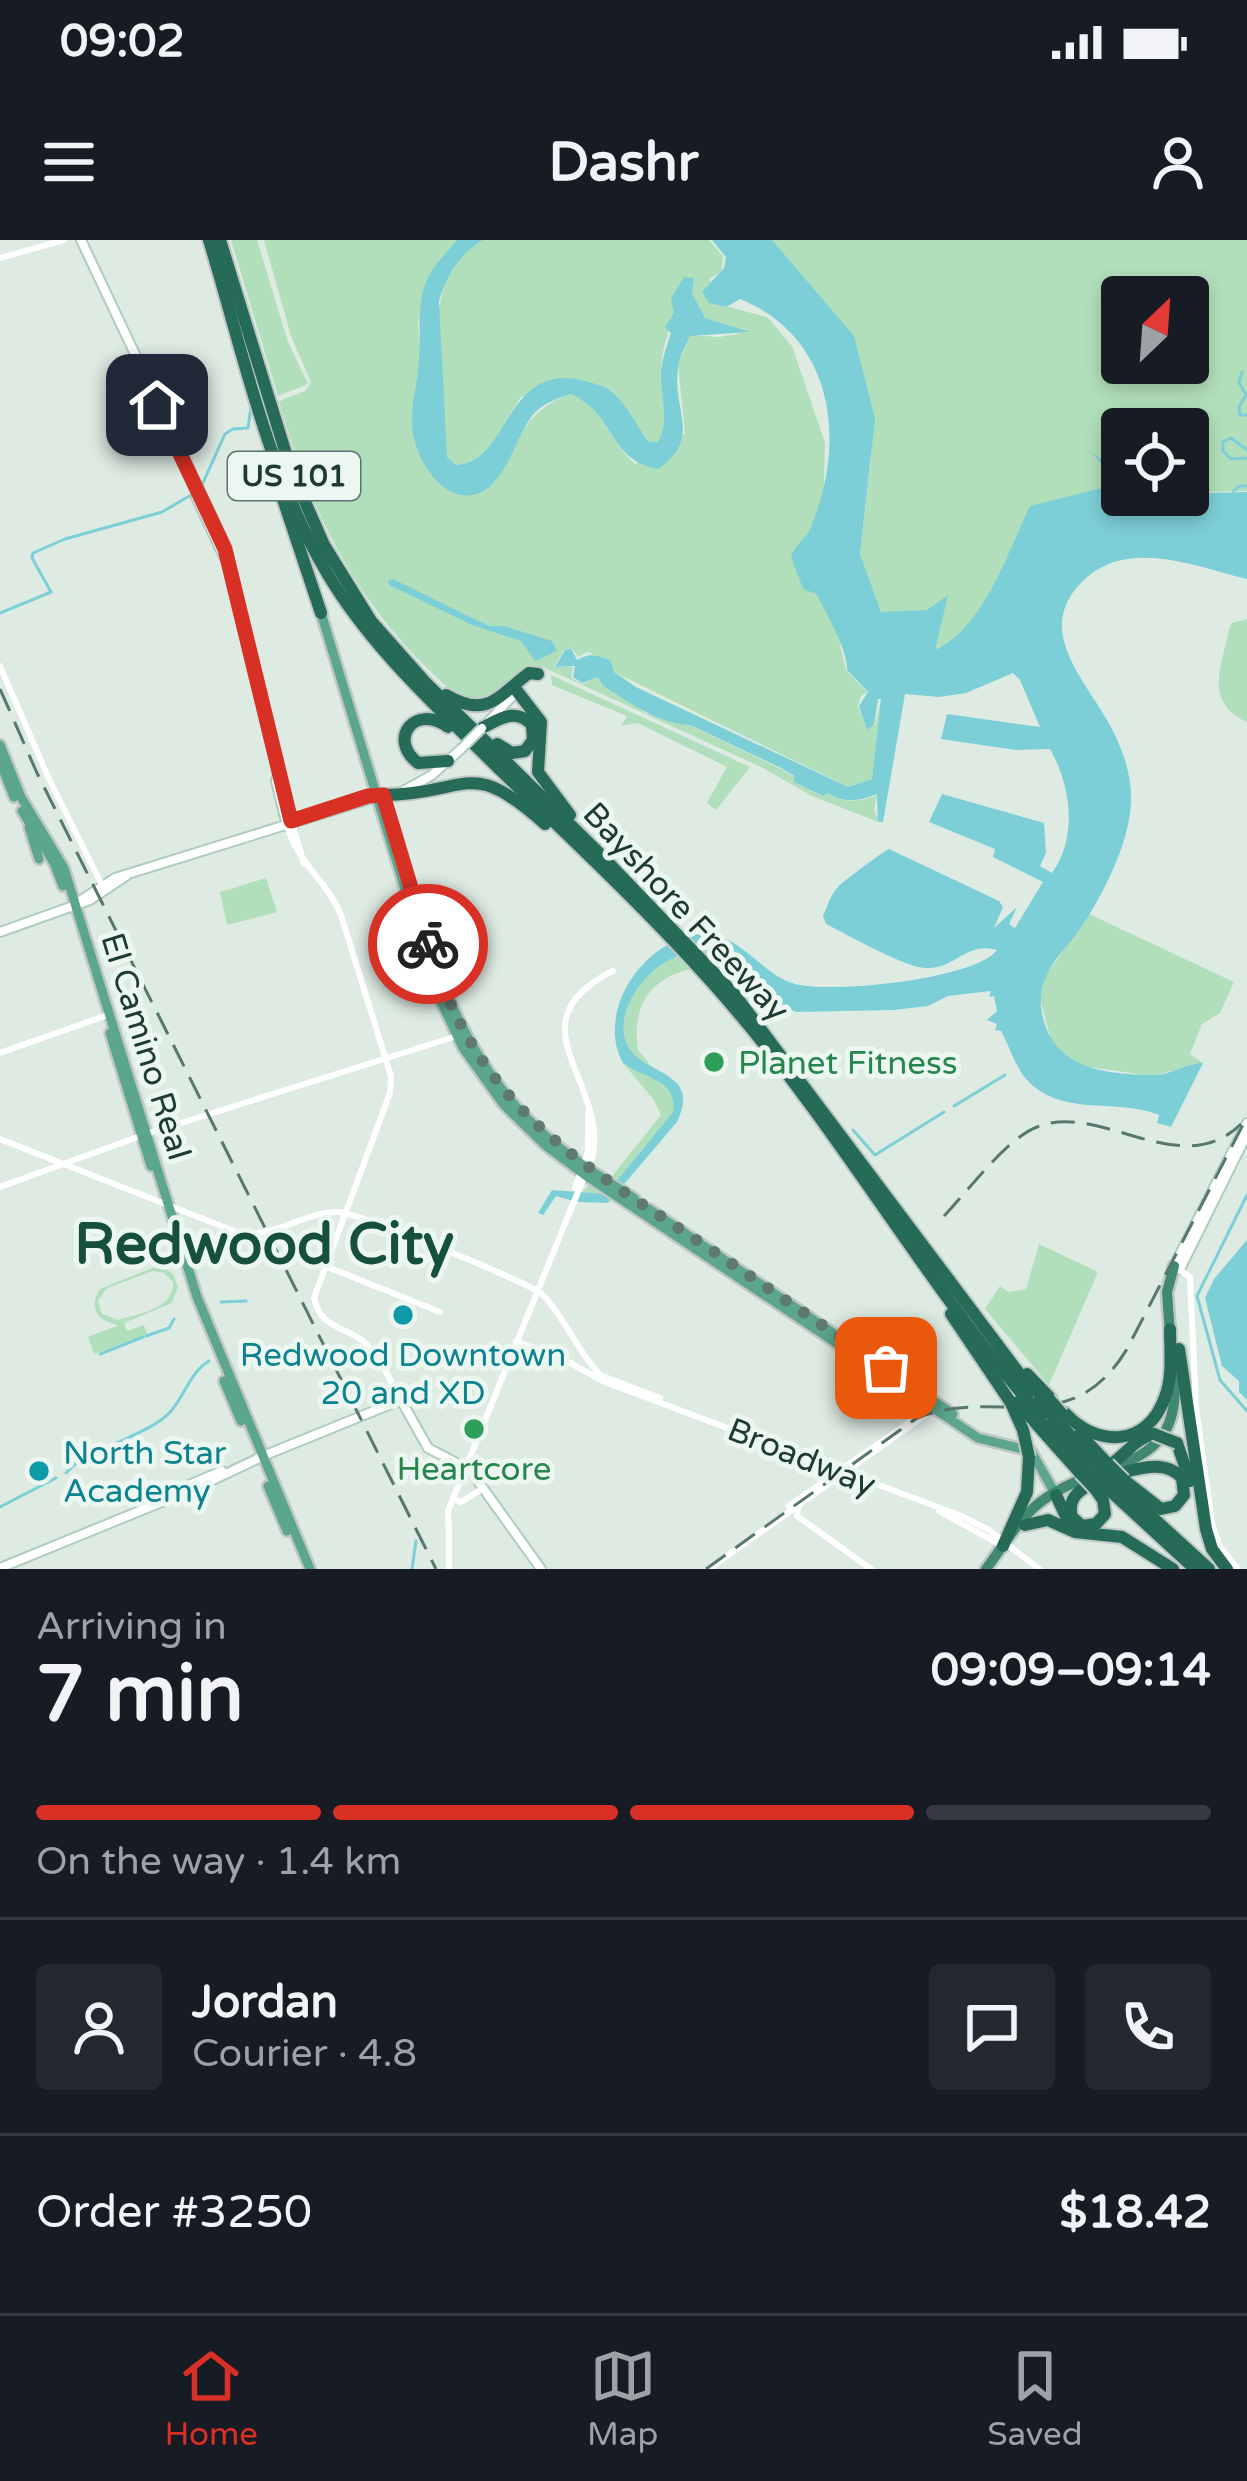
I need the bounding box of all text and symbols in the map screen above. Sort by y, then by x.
text: 09:02 [60,15,185,69]
icon: menu [36,129,102,195]
icon: person [1145,129,1211,195]
text: Dashr [549,130,698,195]
north arrow [1101,276,1209,384]
map controls [1101,276,1209,516]
pin [106,354,208,456]
icon: home [124,372,190,438]
button: locate [1101,408,1209,516]
road number: US 101 [228,452,360,500]
street label: Bayshore Freeway [575,795,797,1029]
courier [368,884,488,1004]
icon: bike [395,911,461,977]
street label: El Camino Real [92,928,199,1165]
place label: Planet Fitness [738,1044,958,1083]
marker: Planet Fitness [701,1049,727,1075]
district label: Redwood City [74,1211,454,1279]
marker: Redwood Downtown 20 and XD [390,1302,416,1328]
pin [835,1317,937,1419]
icon: bag [853,1335,919,1401]
place label: Redwood Downtown 20 and XD [240,1336,566,1413]
street label: Broadway [722,1410,881,1505]
marker: Heartcore [461,1416,487,1442]
place label: North Star Academy [63,1434,227,1511]
place label: Heartcore [396,1450,552,1489]
marker: North Star Academy [26,1458,52,1484]
text: Arriving in [36,1603,227,1650]
text: 09:09–09:14 [931,1644,1211,1698]
text: 7 min [36,1648,244,1742]
text: On the way · 1.4 km [36,1838,401,1885]
button: person [36,1964,162,2090]
button: chat [929,1964,1055,2090]
button: phone [1085,1964,1211,2090]
text: Jordan [192,1976,338,2030]
text: Courier · 4.8 [192,2030,417,2077]
text: Order #3250 [36,2186,312,2240]
text: $18.42 [1059,2186,1211,2240]
tab: Home [164,2343,258,2454]
tab: Map [587,2343,658,2454]
tab: Saved [987,2343,1083,2454]

